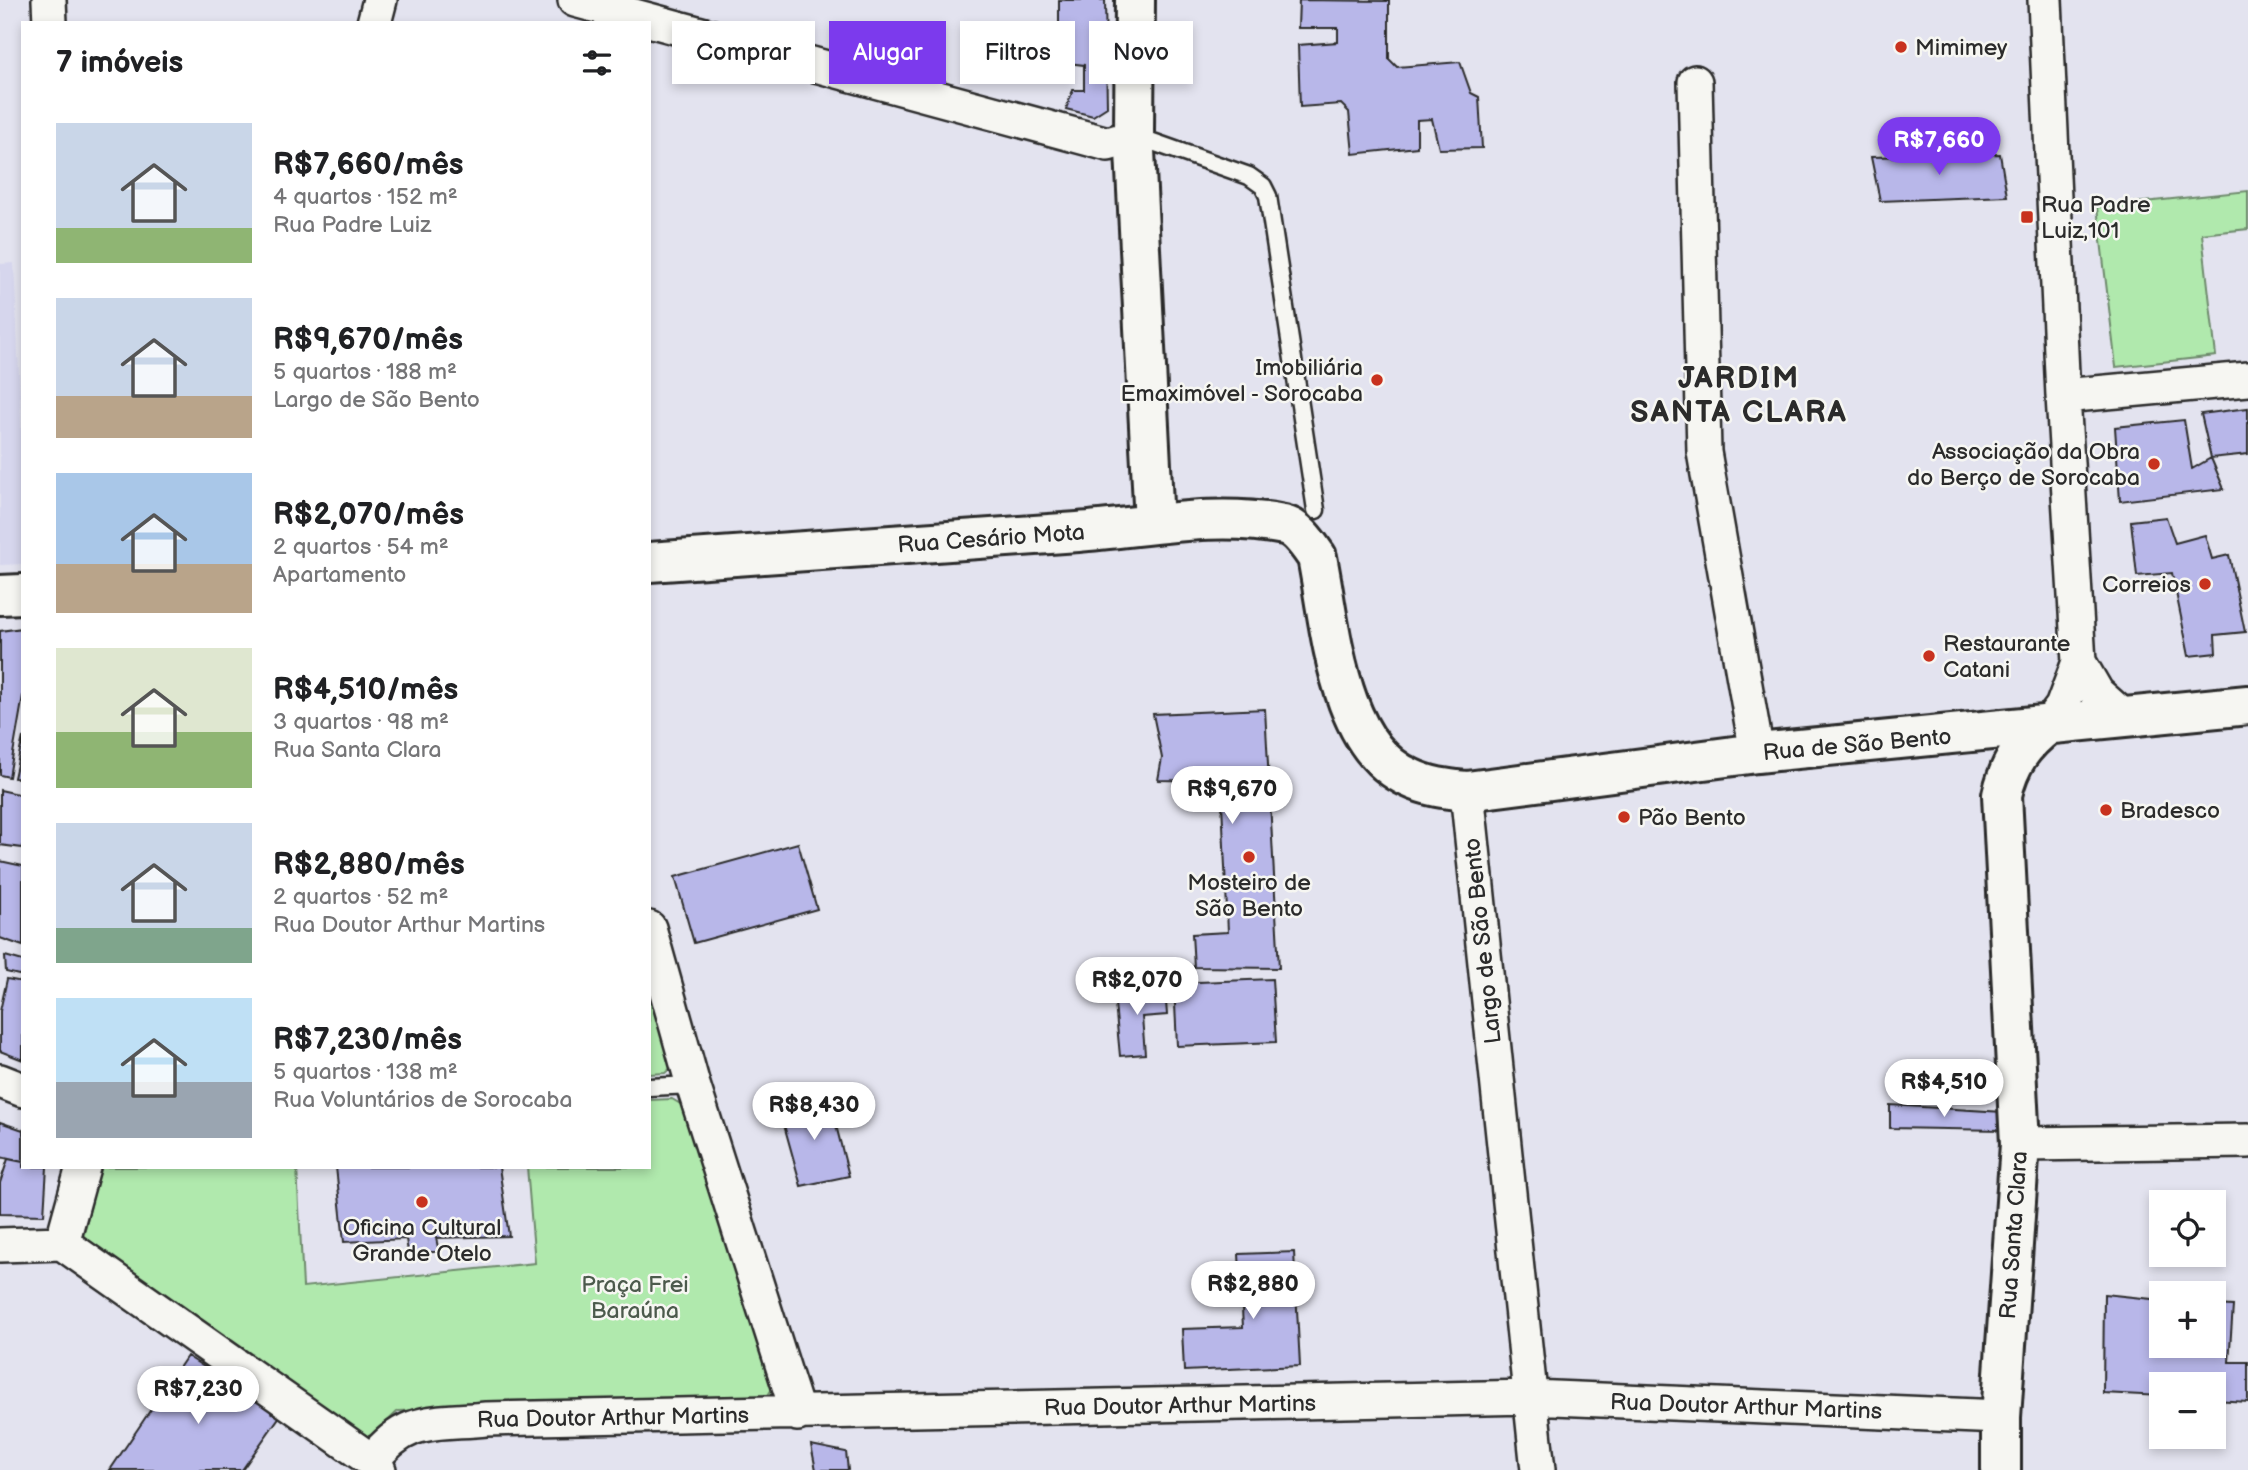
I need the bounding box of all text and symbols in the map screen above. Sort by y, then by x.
chip: Comprar [672,21,815,84]
chip: Alugar [829,21,946,84]
chip: Filtros [960,21,1075,84]
chip: Novo [1089,21,1193,84]
place label: Mimimey [1915,34,2008,62]
marker: Mimimey [1893,39,1909,55]
icon: filters [578,44,616,82]
text: 7 imóveis [56,45,183,81]
pin: R$7,660 [1874,118,2004,177]
text: R$7,660 [1894,126,1984,154]
text: R$7,660/mês [273,147,464,183]
icon: home [112,151,196,235]
text: 4 quartos · 152 m² [273,183,458,211]
place label: Rua Padre Luiz,101 [2041,191,2151,245]
marker: Rua Padre Luiz,101 [2019,209,2035,225]
text: Rua Padre Luiz [273,211,431,239]
text: R$9,670/mês [273,322,463,358]
icon: home [112,326,196,410]
place label: Imobiliária Emaximóvel - Sorocaba [1120,354,1363,408]
text: 5 quartos · 188 m² [273,358,457,386]
district label: JARDIM SANTA CLARA [1630,361,1848,431]
marker: Imobiliária Emaximóvel - Sorocaba [1369,372,1385,388]
text: Largo de São Bento [273,386,480,414]
place label: Associação da Obra do Berço de Sorocaba [1907,438,2140,492]
marker: Associação da Obra do Berço de Sorocaba [2146,456,2162,472]
text: R$2,070/mês [273,497,464,533]
icon: home [112,501,196,585]
street label: Rua Cesário Mota [896,518,1086,560]
text: 2 quartos · 54 m² [273,533,449,561]
text: Apartamento [273,561,406,589]
place label: Correios [2102,571,2191,599]
marker: Correios [2197,576,2213,592]
place label: Restaurante Catani [1943,630,2070,684]
marker: Restaurante Catani [1921,648,1937,664]
text: R$4,510/mês [273,672,458,708]
icon: home [112,676,196,760]
text: 3 quartos · 98 m² [273,708,449,736]
street label: Rua de São Bento [1762,723,1953,767]
text: Rua Santa Clara [273,736,442,764]
pin: R$9,670 [1167,766,1297,826]
text: R$9,670 [1187,775,1277,803]
place label: Bradesco [2120,797,2220,825]
marker: Bradesco [2098,802,2114,818]
place label: Pão Bento [1638,804,1746,832]
marker: Pão Bento [1616,809,1632,825]
street label: Largo de São Bento [1458,837,1508,1045]
text: R$2,880/mês [273,847,465,883]
marker: Mosteiro de São Bento [1241,849,1257,865]
icon: home [112,851,196,935]
place label: Mosteiro de São Bento [1187,869,1311,923]
text: 2 quartos · 52 m² [273,883,448,911]
text: Rua Doutor Arthur Martins [273,911,545,939]
pin: R$2,070 [1072,958,1202,1017]
text: R$2,070 [1091,966,1183,994]
text: R$7,230/mês [273,1022,462,1058]
icon: home [112,1026,196,1110]
text: 5 quartos · 138 m² [273,1058,458,1086]
pin: R$4,510 [1879,1060,2009,1119]
text: R$4,510 [1901,1068,1987,1096]
pin: R$8,430 [749,1082,879,1142]
text: Rua Voluntários de Sorocaba [273,1086,573,1114]
text: R$8,430 [768,1091,860,1119]
street label: Rua Santa Clara [1994,1150,2034,1320]
map controls [2149,1190,2226,1449]
button: locate [2149,1190,2226,1267]
marker: Oficina Cultural Grande Otelo [414,1194,430,1210]
place label: Oficina Cultural Grande Otelo [343,1214,501,1268]
pin: R$2,880 [1188,1262,1318,1321]
text: R$2,880 [1207,1270,1299,1298]
park label: Praça Frei Baraúna [581,1271,689,1325]
button: + [2149,1281,2226,1358]
pin: R$7,230 [133,1366,263,1426]
button: − [2149,1372,2226,1449]
text: R$7,230 [153,1375,243,1403]
street label: Rua Doutor Arthur Martins [1609,1388,1883,1426]
street label: Rua Doutor Arthur Martins [1044,1390,1316,1422]
street label: Rua Doutor Arthur Martins [477,1402,749,1434]

